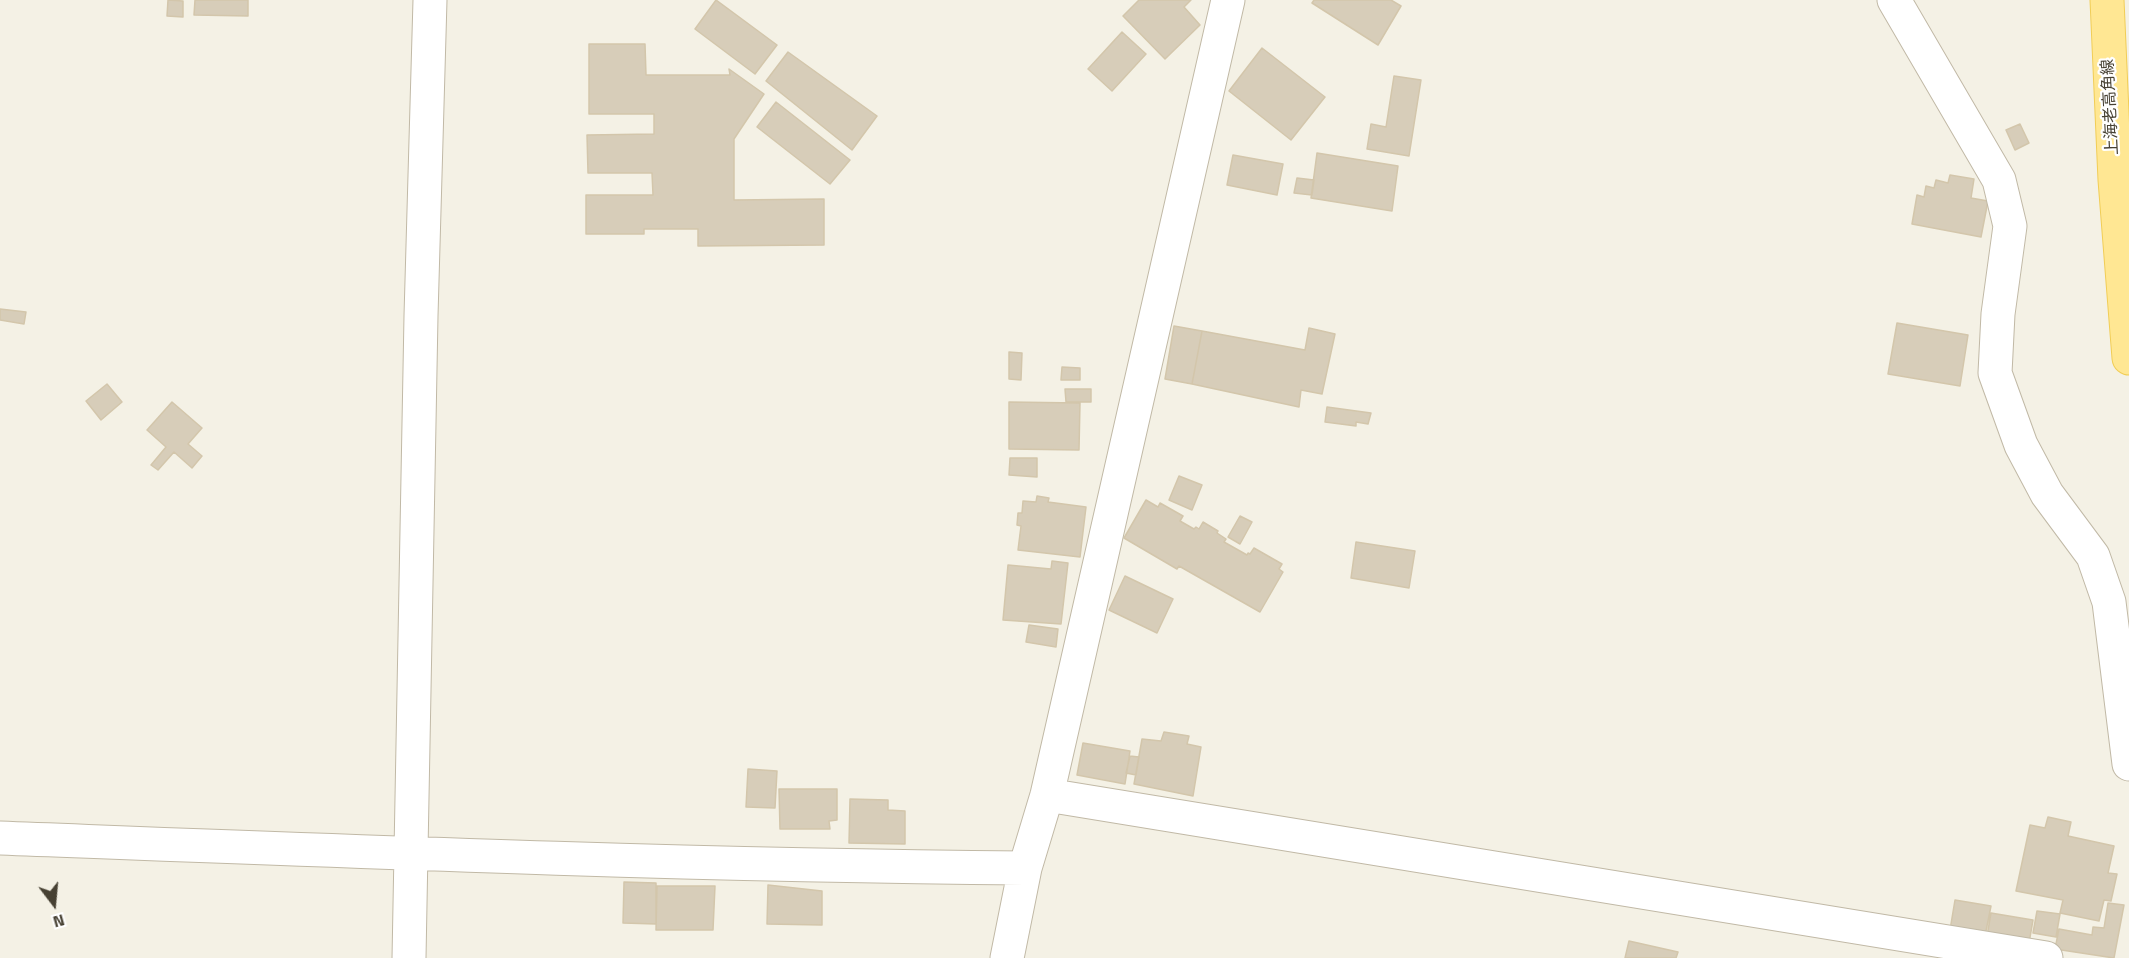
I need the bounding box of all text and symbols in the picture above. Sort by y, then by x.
street label: 上海老高角線 [2099,59,2123,155]
north arrow [24,874,84,934]
text: N [50,908,68,934]

